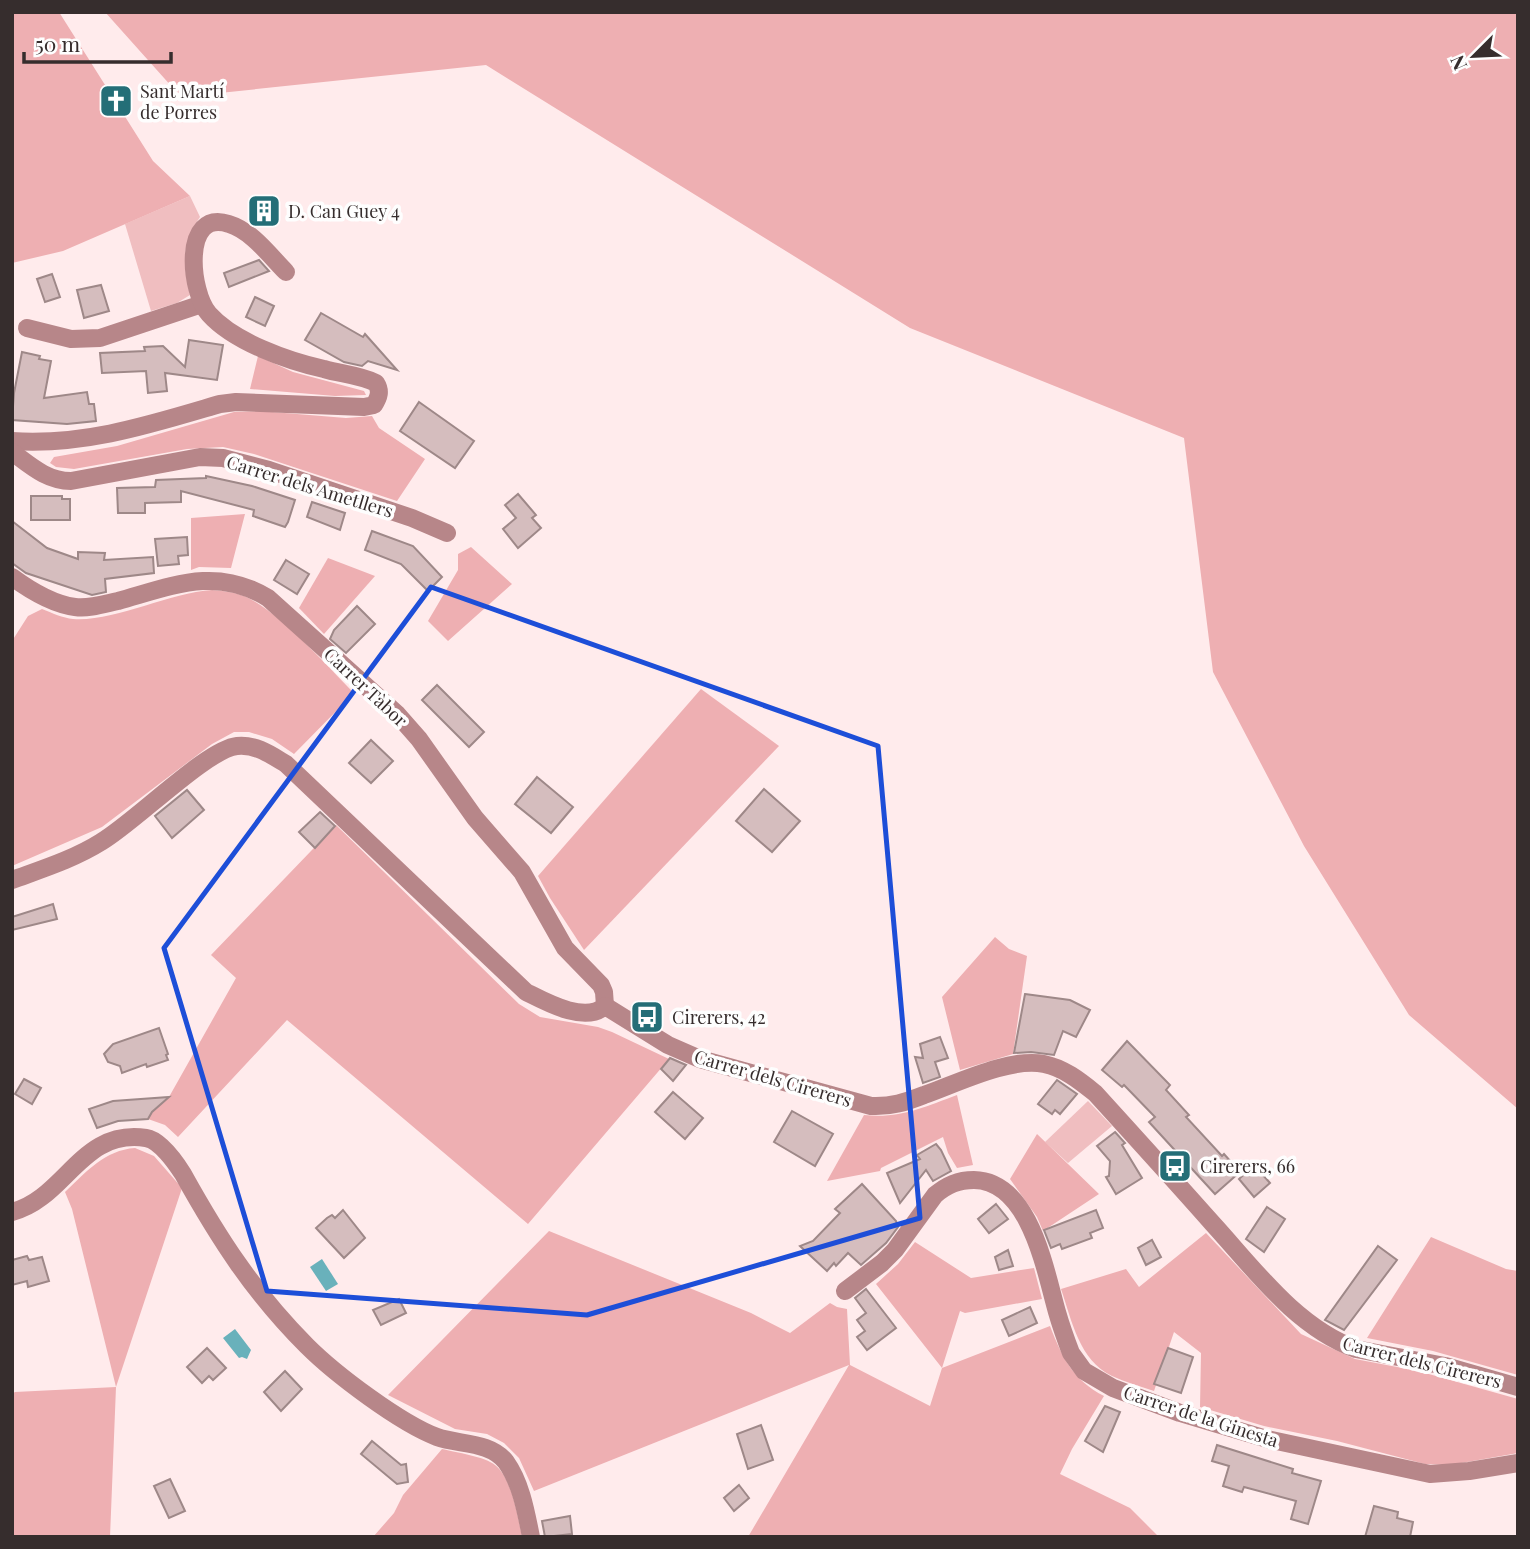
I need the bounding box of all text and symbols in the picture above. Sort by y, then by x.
scale bar [24,21,172,65]
north arrow [1439,21,1509,91]
text: 50 m [35,29,81,57]
text: N [1443,52,1472,75]
place label: Sant Martí de Porres [140,79,224,124]
church icon: Sant Martí de Porres [97,82,135,120]
building icon: D. Can Guey 4 [245,192,283,230]
place label: D. Can Guey 4 [288,199,400,223]
street label: Carrer dels Ametllers [224,449,396,523]
street label: Carrer Tàbor [319,642,413,732]
bus stop icon: Cirerers, 42 [628,998,666,1036]
place label: Cirerers, 42 [672,1005,766,1029]
street label: Carrer dels Cirerers [691,1044,855,1112]
bus stop icon: Cirerers, 66 [1156,1147,1194,1185]
place label: Cirerers, 66 [1200,1154,1295,1178]
street label: Carrer dels Cirerers [1340,1331,1504,1393]
street label: Carrer de la Ginesta [1121,1380,1281,1452]

